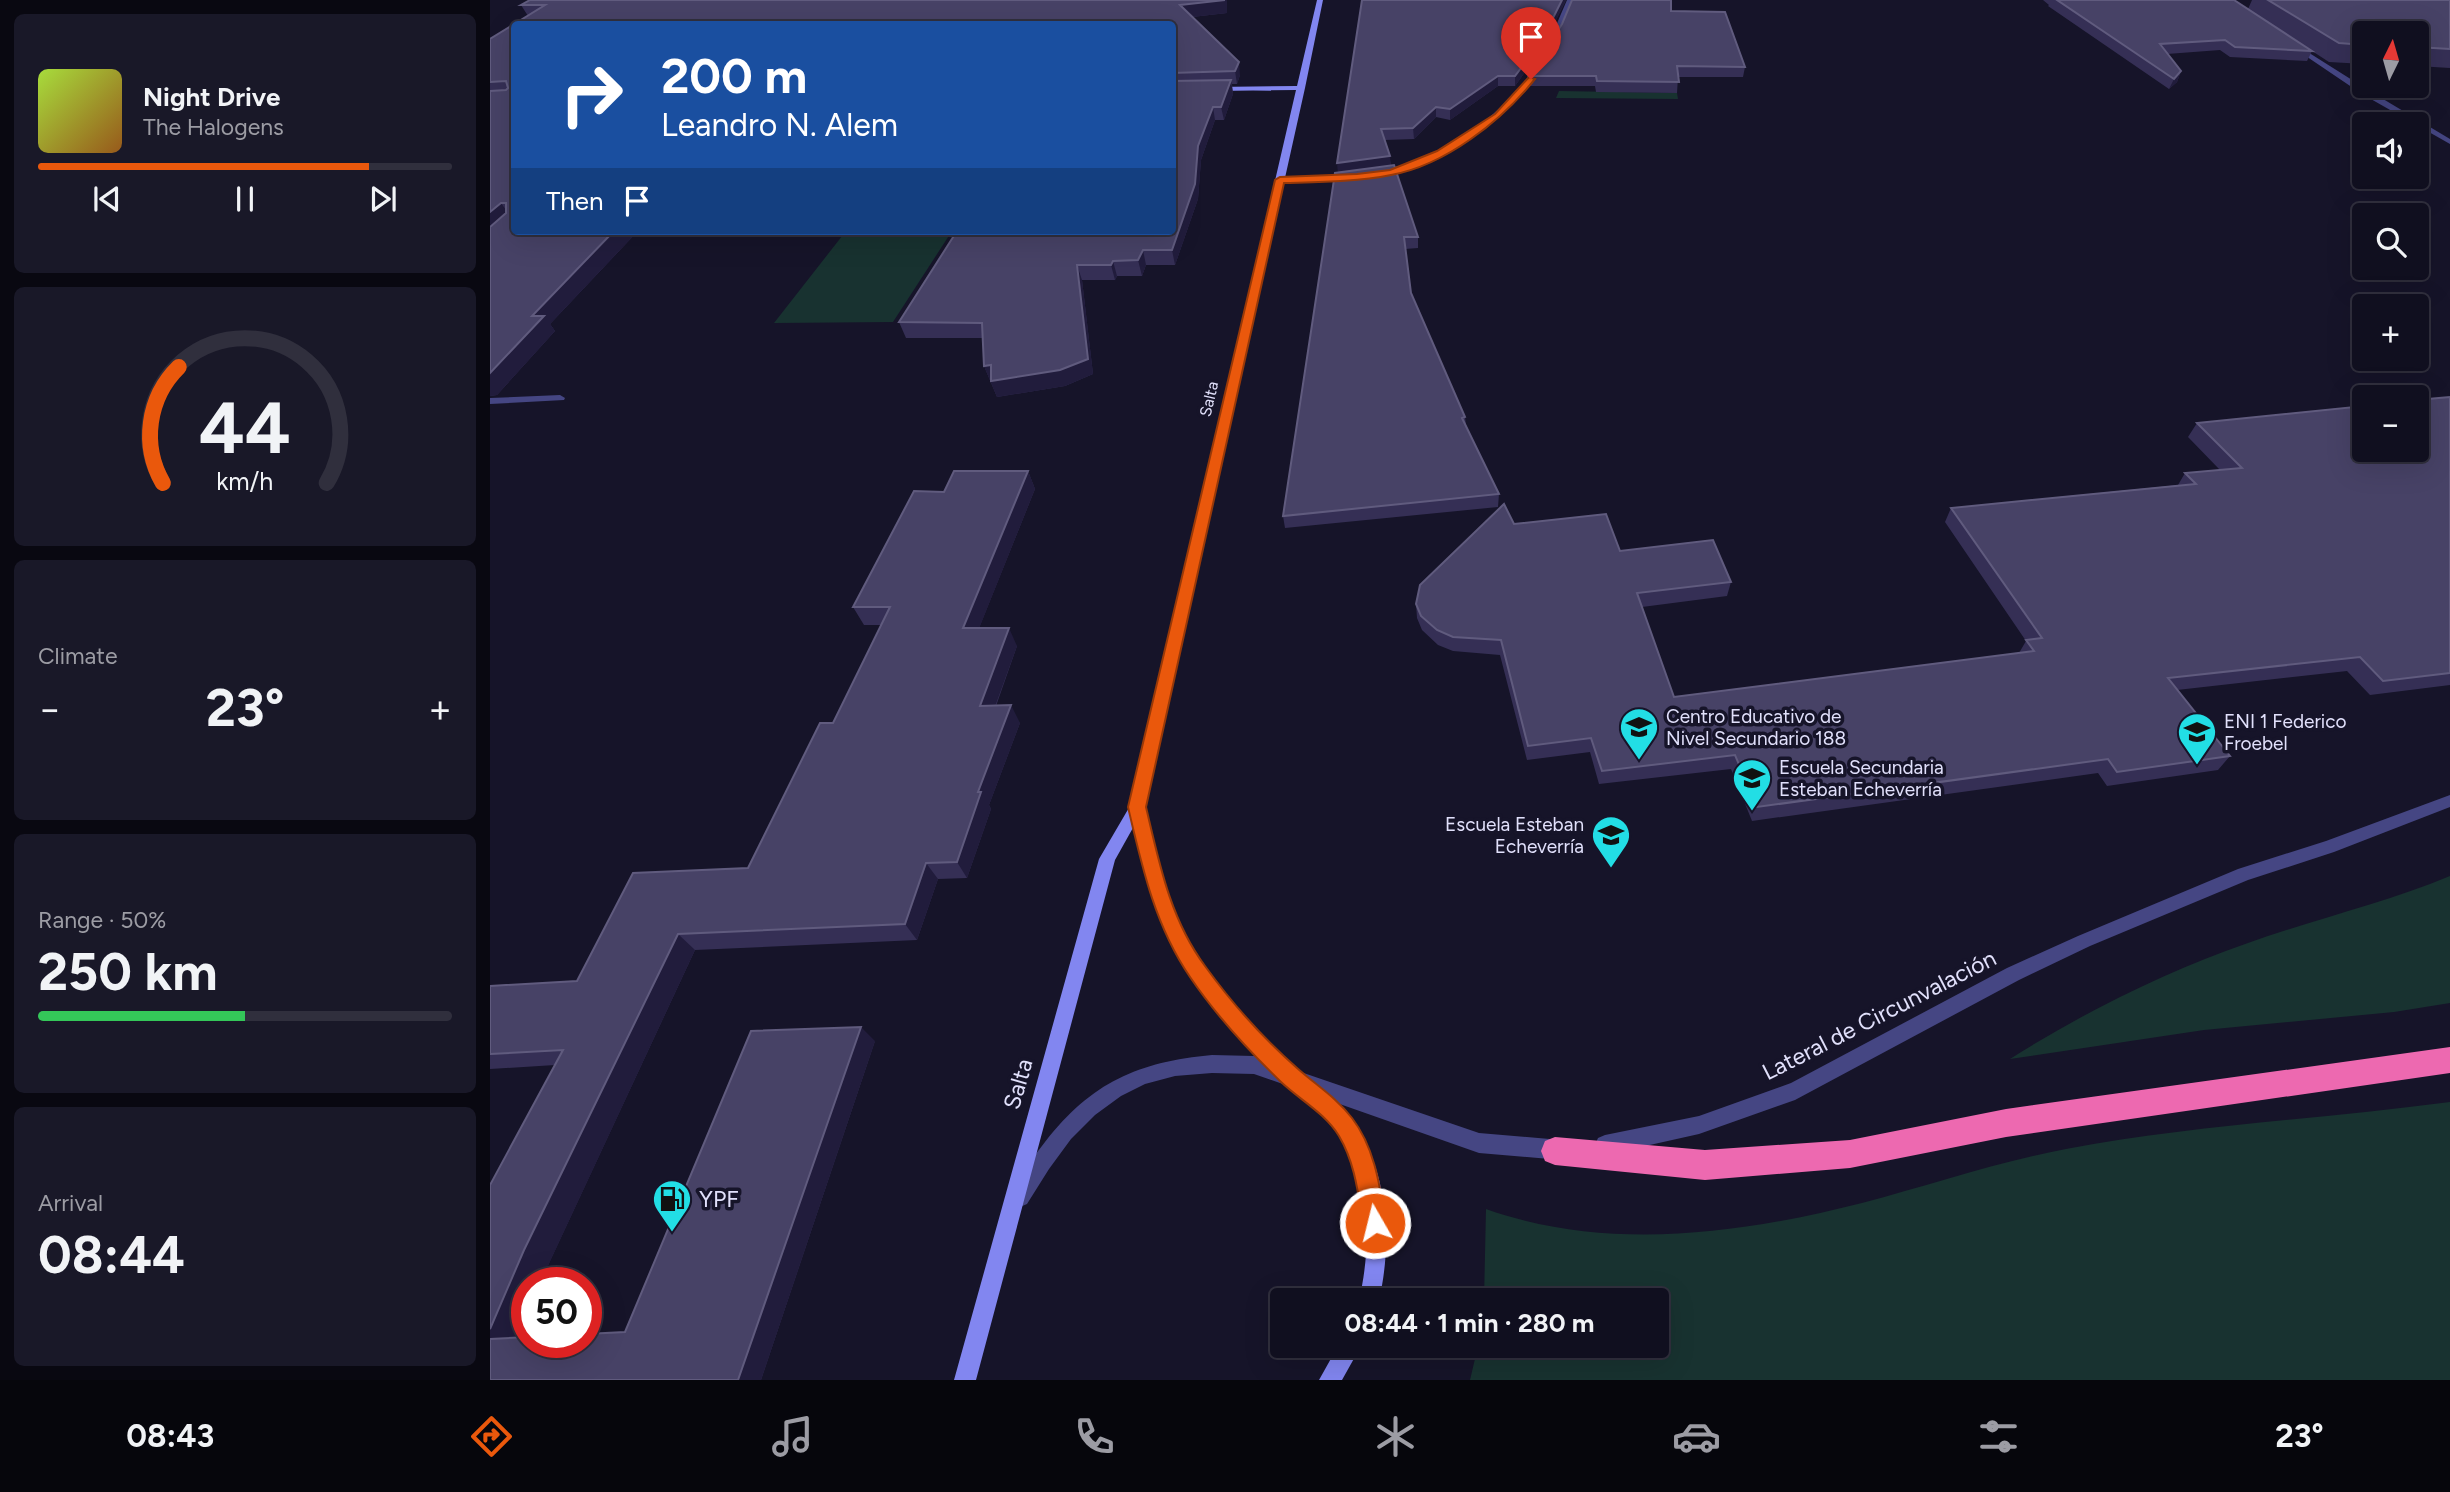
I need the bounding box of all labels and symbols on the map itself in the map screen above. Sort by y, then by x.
pin [1501,7,1561,79]
north arrow [2352,21,2429,98]
street label: Salta [1196,379,1222,419]
place label: Centro Educativo de Nivel Secundario 188 [1666,705,1846,750]
school or university icon: Centro Educativo de Nivel Secundario 188 [1618,706,1660,761]
place label: ENI 1 Federico Froebel [2224,710,2347,755]
school or university icon: ENI 1 Federico Froebel [2176,711,2218,766]
place label: Escuela Secundaria Esteban Echeverría [1779,756,1944,801]
school or university icon: Escuela Secundaria Esteban Echeverría [1731,757,1773,812]
place label: Escuela Esteban Echeverría [1445,813,1584,858]
school or university icon: Escuela Esteban Echeverría [1590,814,1632,869]
street label: Lateral de Circunvalación [1757,944,2001,1086]
street label: Salta [997,1055,1039,1113]
fuel station icon: YPF [651,1178,693,1233]
place label: YPF [699,1185,739,1213]
position arrow [1338,1186,1412,1260]
speed limit sign: 50 [511,1267,602,1358]

